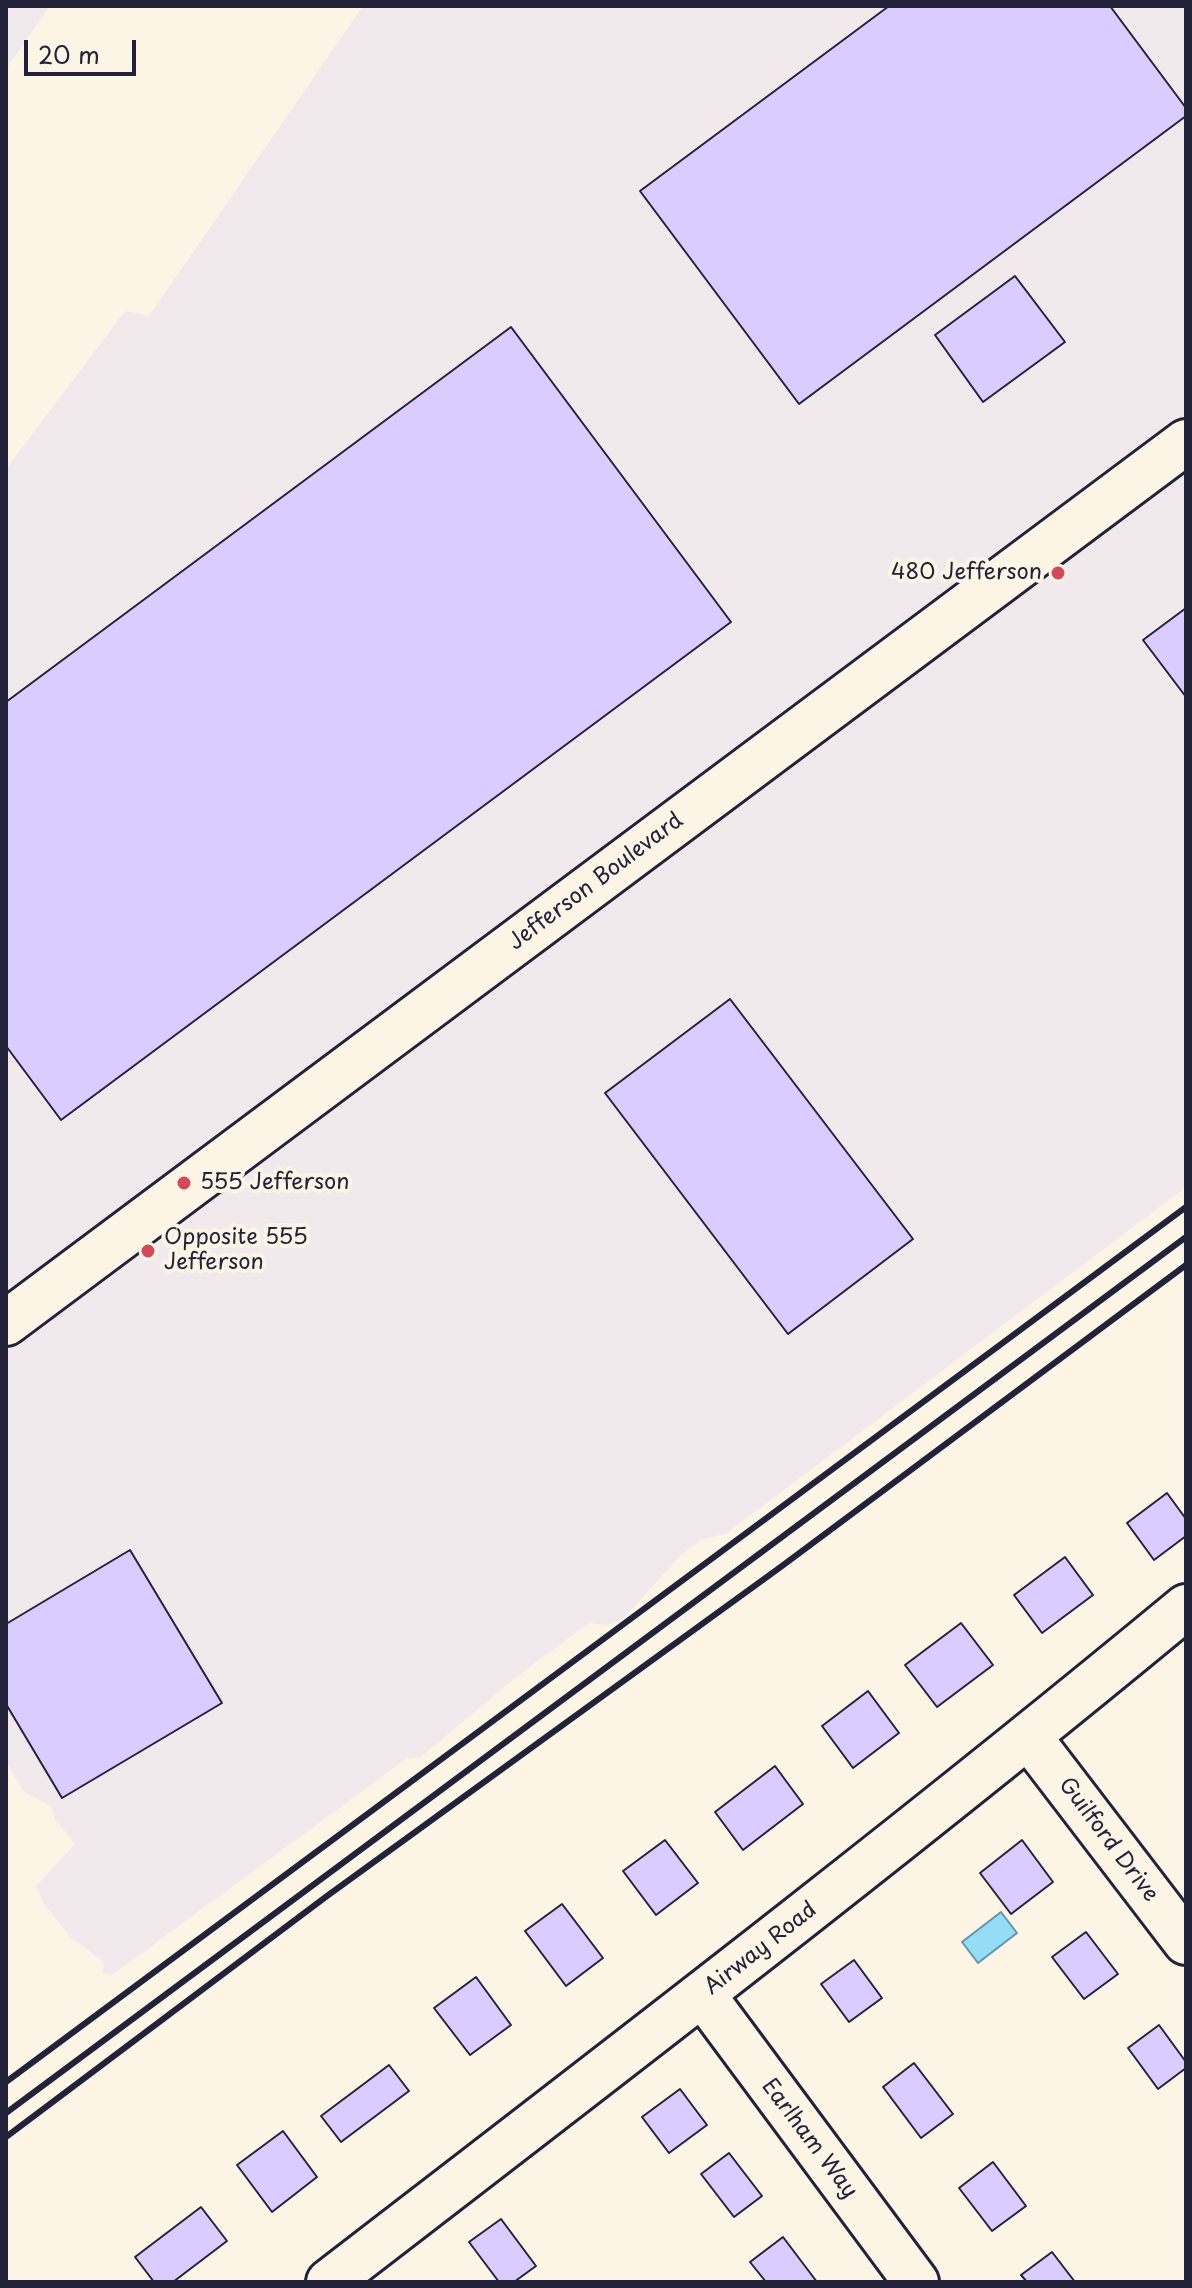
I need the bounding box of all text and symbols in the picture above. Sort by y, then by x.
scale bar [28,24,140,74]
text: 20 m [38,36,100,72]
place label: 480 Jefferson [891,560,1042,586]
marker: 480 Jefferson [1049,564,1067,582]
street label: Jefferson Boulevard [504,808,688,956]
place label: 555 Jefferson [200,1170,350,1196]
marker: 555 Jefferson [175,1174,193,1192]
place label: Opposite 555 Jefferson [164,1225,308,1276]
marker: Opposite 555 Jefferson [139,1242,157,1260]
street label: Guilford Drive [1053,1773,1163,1907]
street label: Airway Road [700,1897,822,2001]
street label: Earlham Way [756,2074,862,2204]

